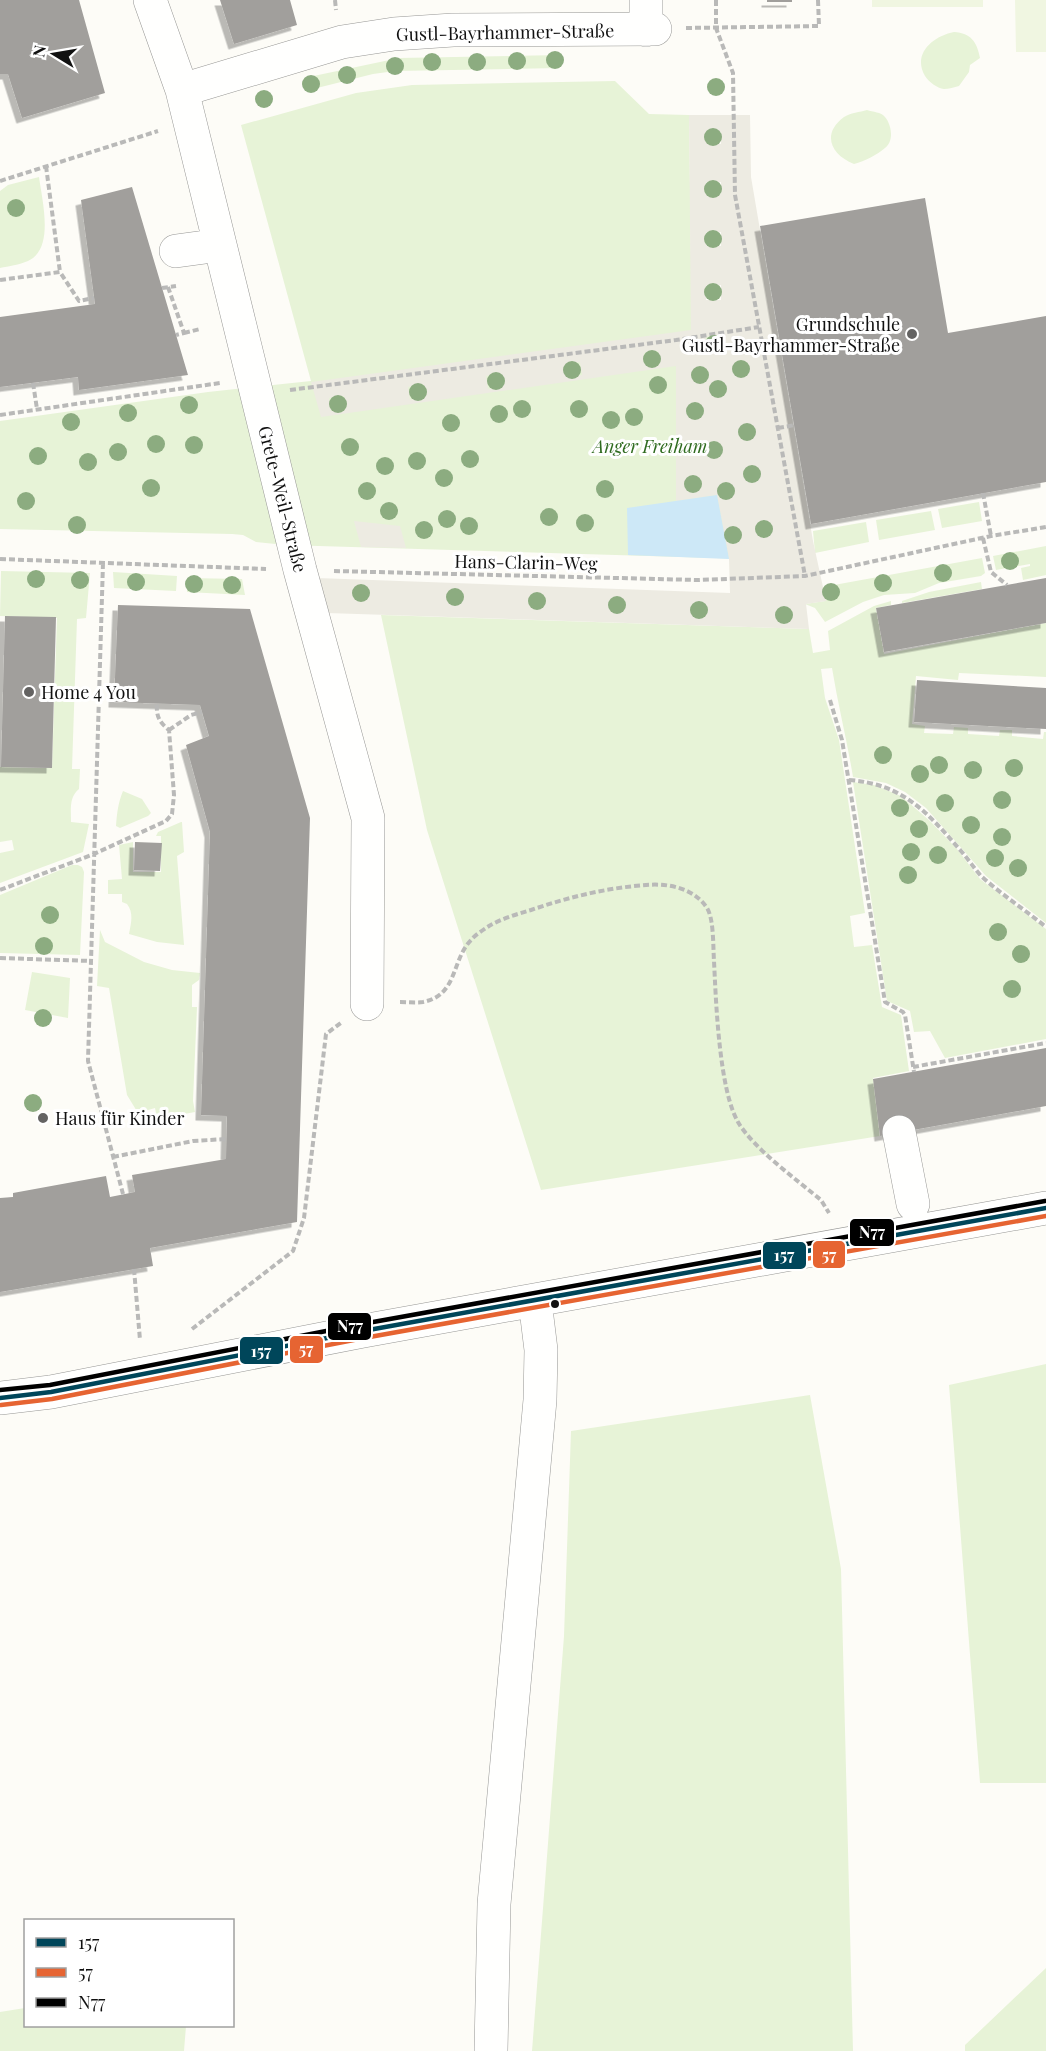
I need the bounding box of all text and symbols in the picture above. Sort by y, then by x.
street label: Gustl-Bayrhammer-Straße [396,18,614,46]
north arrow [24,24,84,84]
text: N [27,43,50,59]
place label: Grundschule Gustl-Bayrhammer-Straße [682,312,900,357]
marker: Grundschule Gustl-Bayrhammer-Straße [905,327,919,341]
street label: Grete-Weil-Straße [253,423,313,575]
park label: Anger Freiham [591,434,707,458]
street label: Hans-Clarin-Weg [454,549,598,575]
place label: Home 4 You [41,680,136,704]
marker: Home 4 You [22,685,36,699]
place label: Haus für Kinder [55,1106,184,1130]
marker: Haus für Kinder [36,1111,50,1125]
line badge: N77 [849,1218,895,1247]
text: N77 [859,1221,886,1242]
line badge: 57 [812,1240,846,1269]
line badge: 157 [762,1241,807,1270]
text: 157 [774,1244,795,1265]
text: 57 [822,1244,837,1265]
unlabelled marker [549,1298,561,1310]
line badge: N77 [327,1312,372,1341]
text: N77 [337,1315,364,1336]
line badge: 57 [289,1335,324,1364]
line badge: 157 [239,1336,284,1365]
text: 57 [299,1338,314,1359]
text: 157 [251,1340,272,1361]
legend [24,1919,234,2027]
text: 157 [78,1930,100,1954]
text: 57 [78,1960,93,1984]
text: N77 [78,1990,106,2014]

